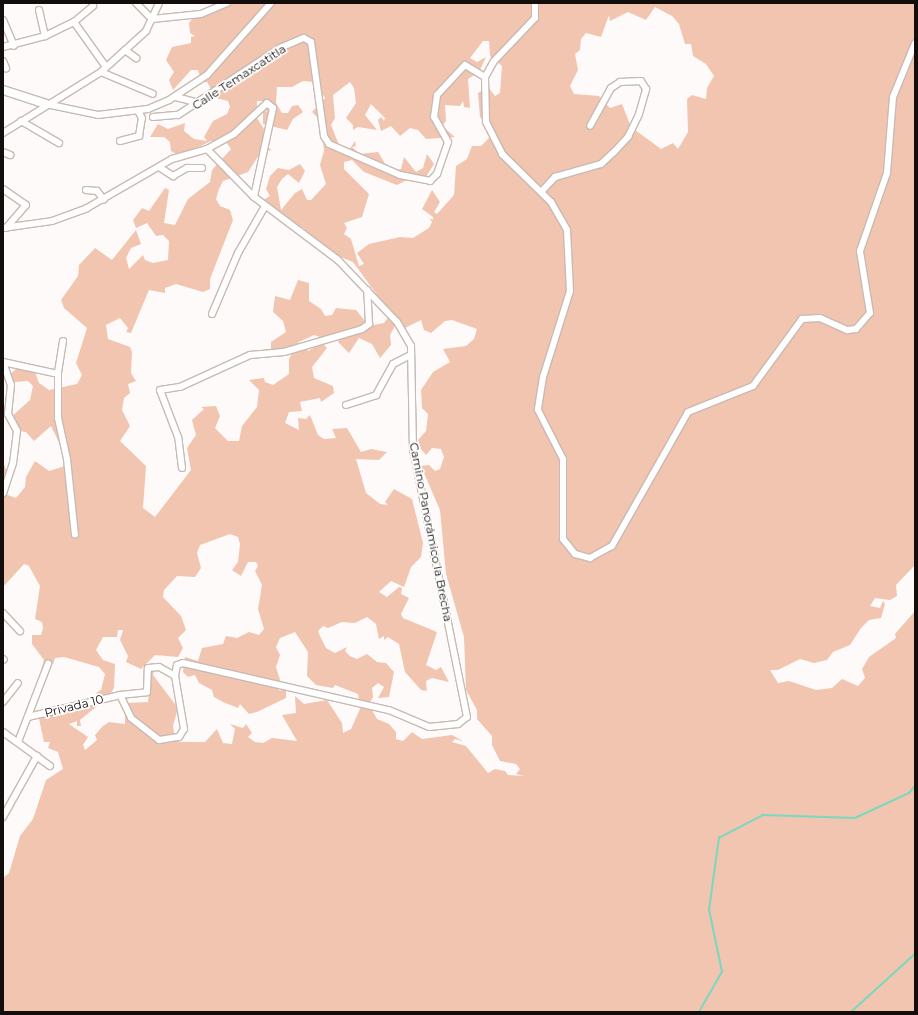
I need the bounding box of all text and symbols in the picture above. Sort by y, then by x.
street label: Calle Temaxcatitla [189,41,289,113]
street label: Camino Panorámico la Brecha [407,441,455,623]
street label: Privada 10 [43,692,105,720]

